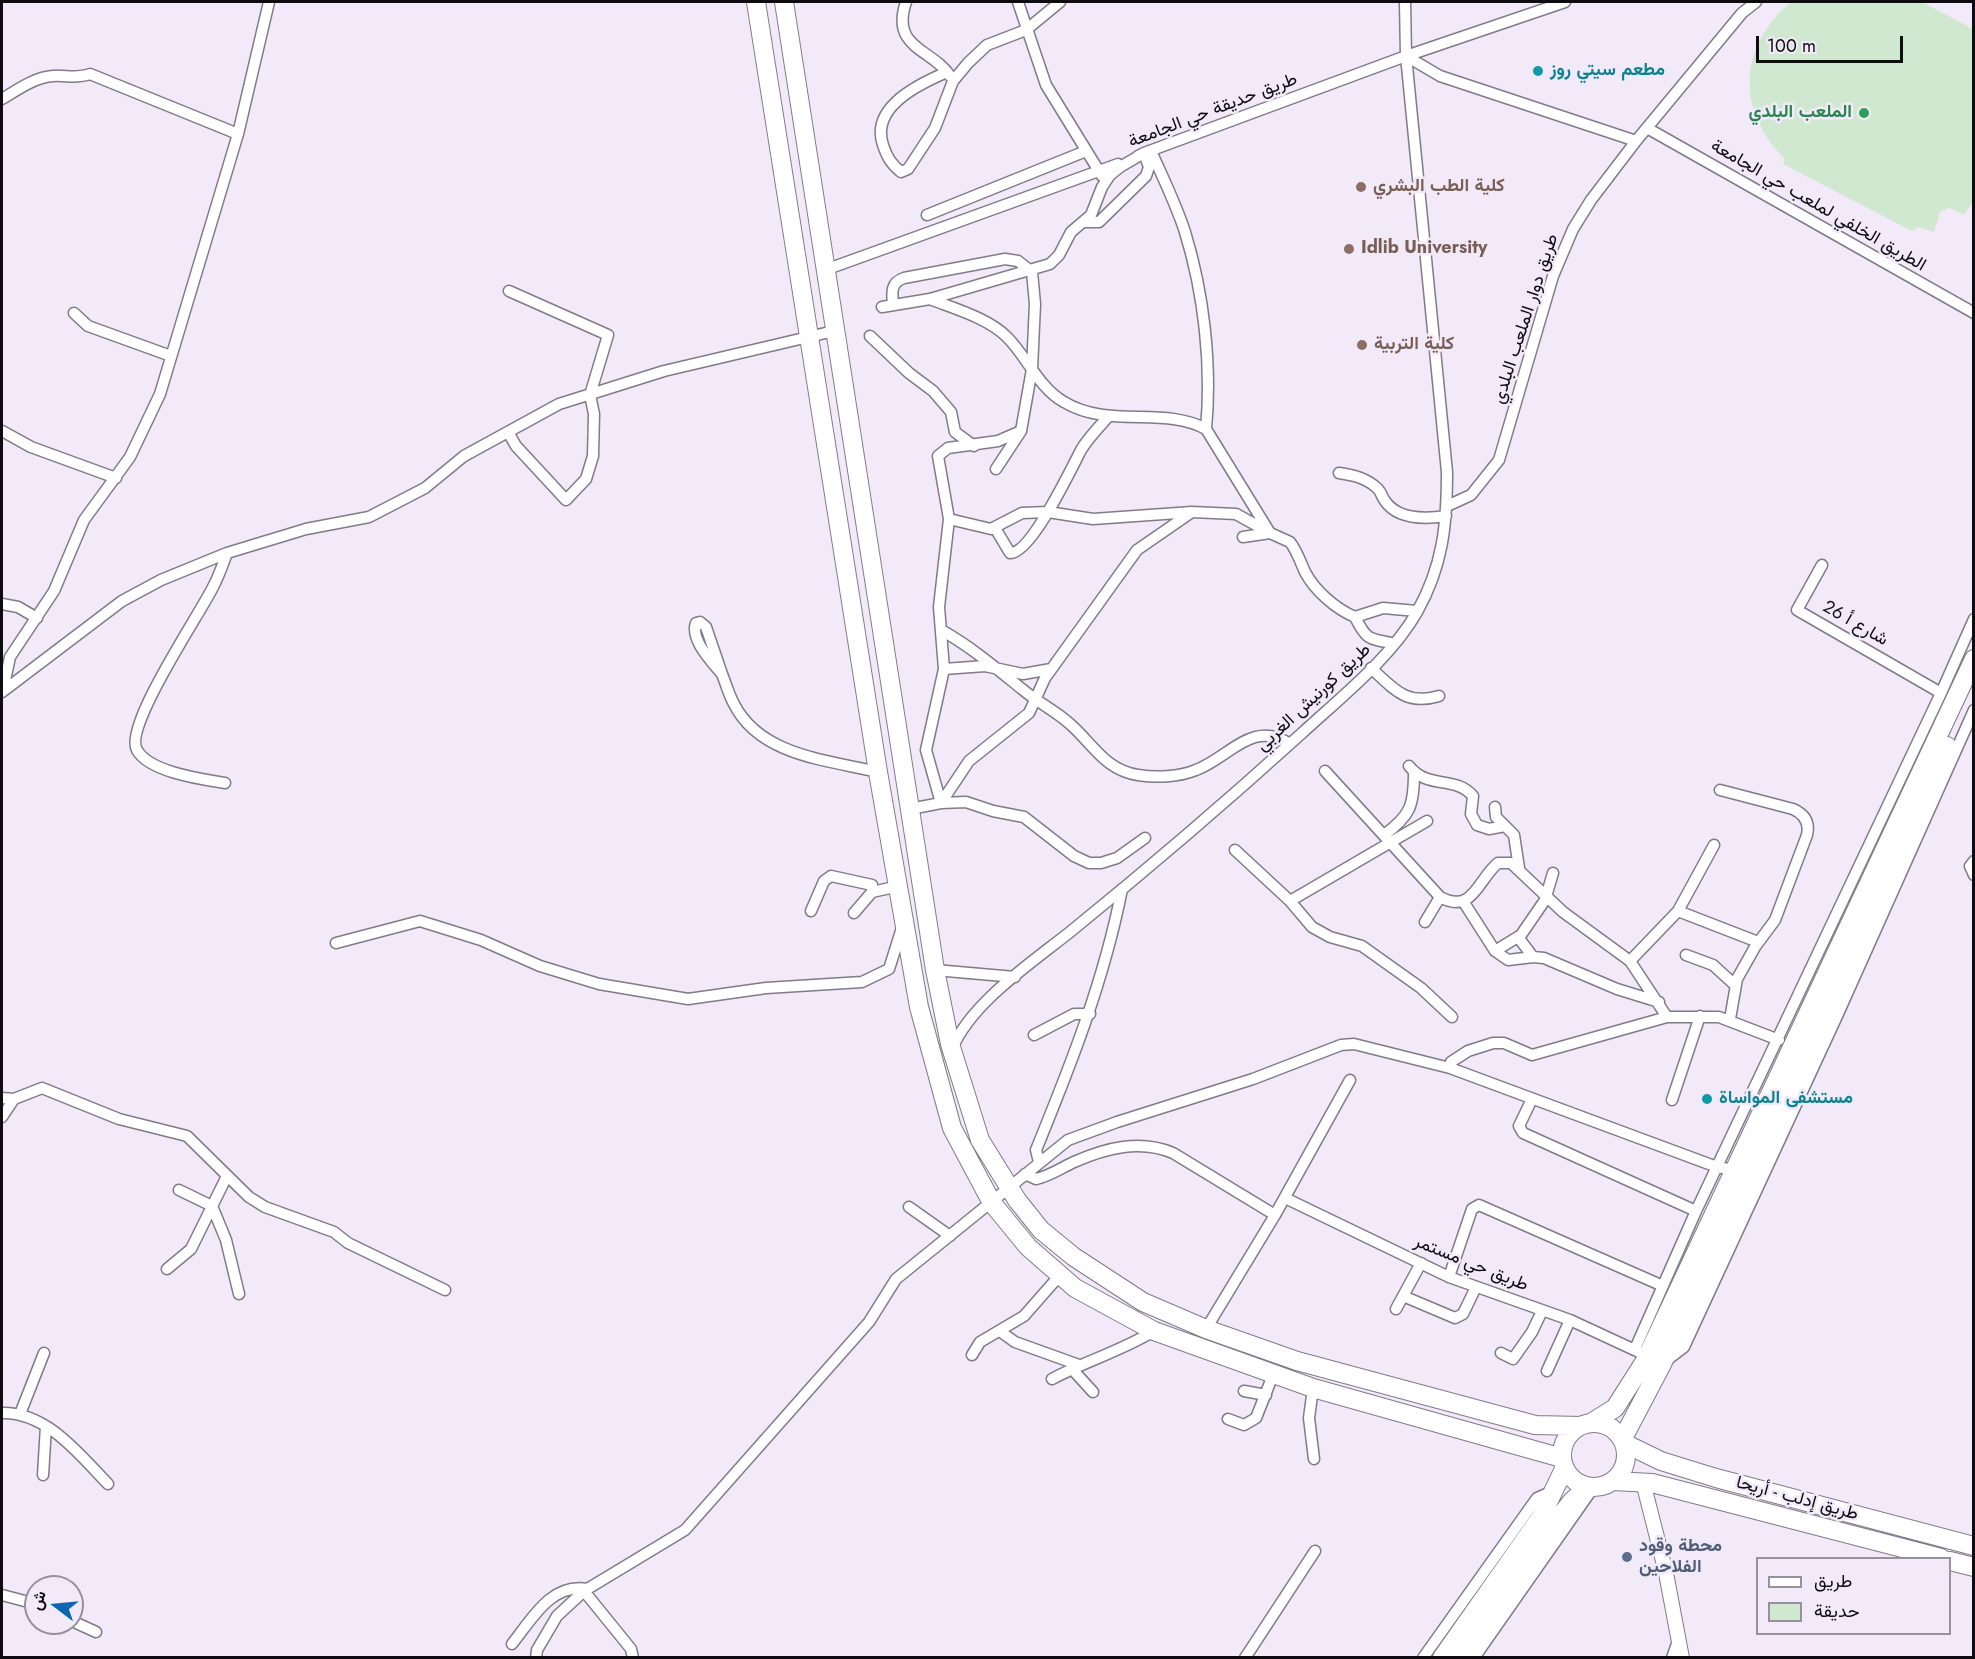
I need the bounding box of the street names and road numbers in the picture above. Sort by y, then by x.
street label: طريق حديقة حي الجامعة [1125,69,1301,153]
street label: الطريق الخلفي لملعب حي الجامعة [1706,135,1930,277]
street label: طريق دوار الملعب البلدي [1488,231,1564,407]
street label: شارع أ 26 [1819,597,1891,651]
street label: طريق كورنيش الغربي [1252,639,1376,757]
street label: طريق حي مستمر [1411,1231,1531,1297]
street label: طريق إدلب - أريحا [1733,1472,1861,1526]

